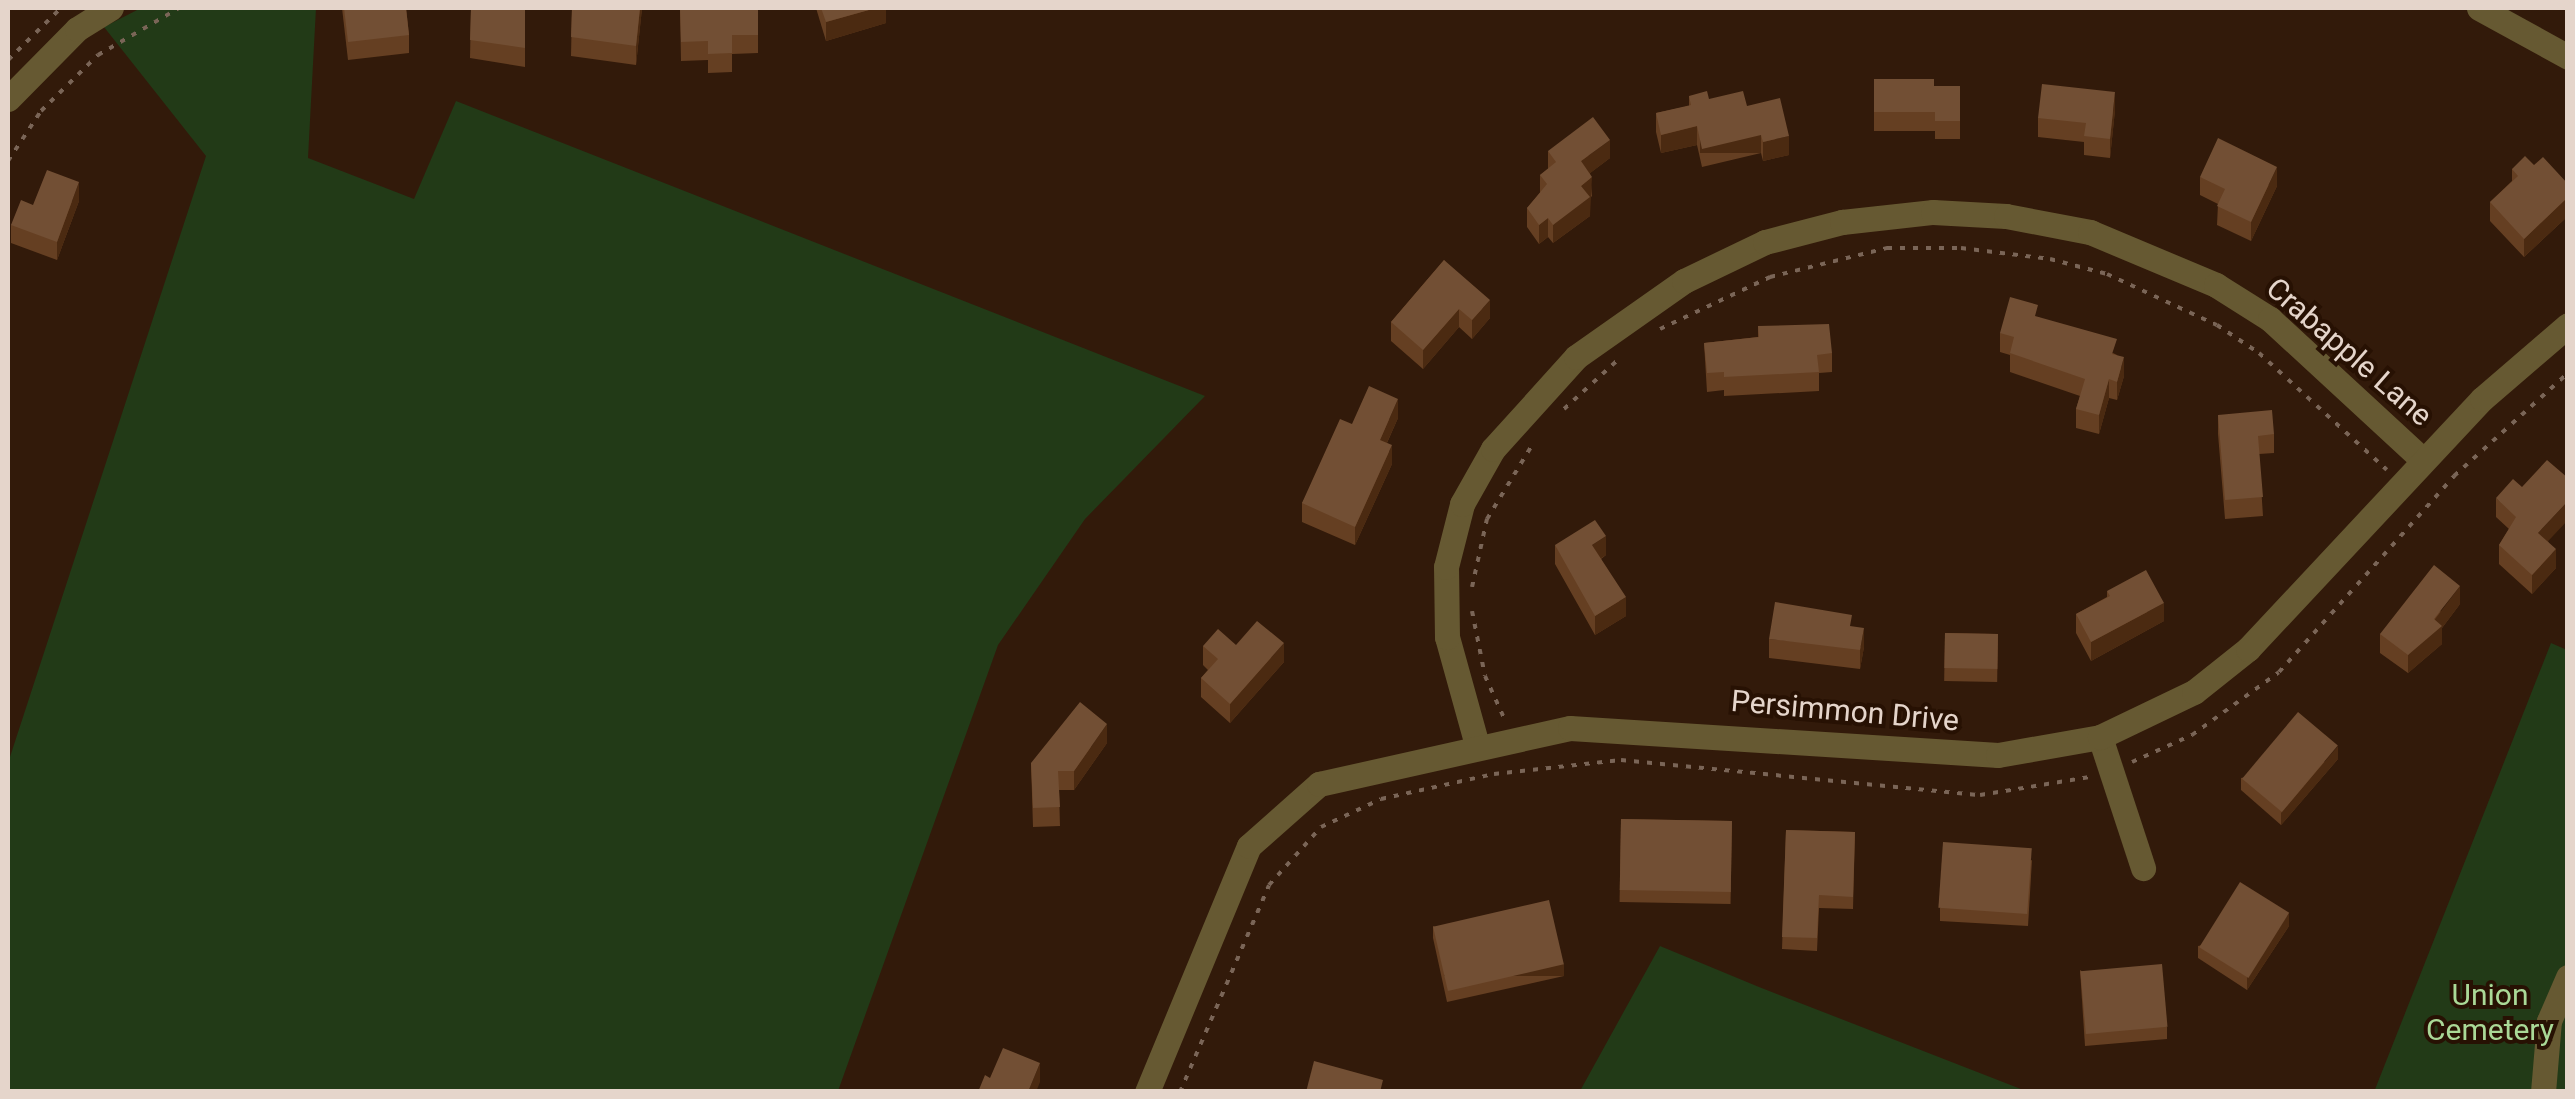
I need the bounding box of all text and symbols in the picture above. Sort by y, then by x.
street label: Crabapple Lane [2259,270,2439,434]
street label: Persimmon Drive [1730,683,1960,739]
park label: Union Cemetery [2426,977,2554,1048]

